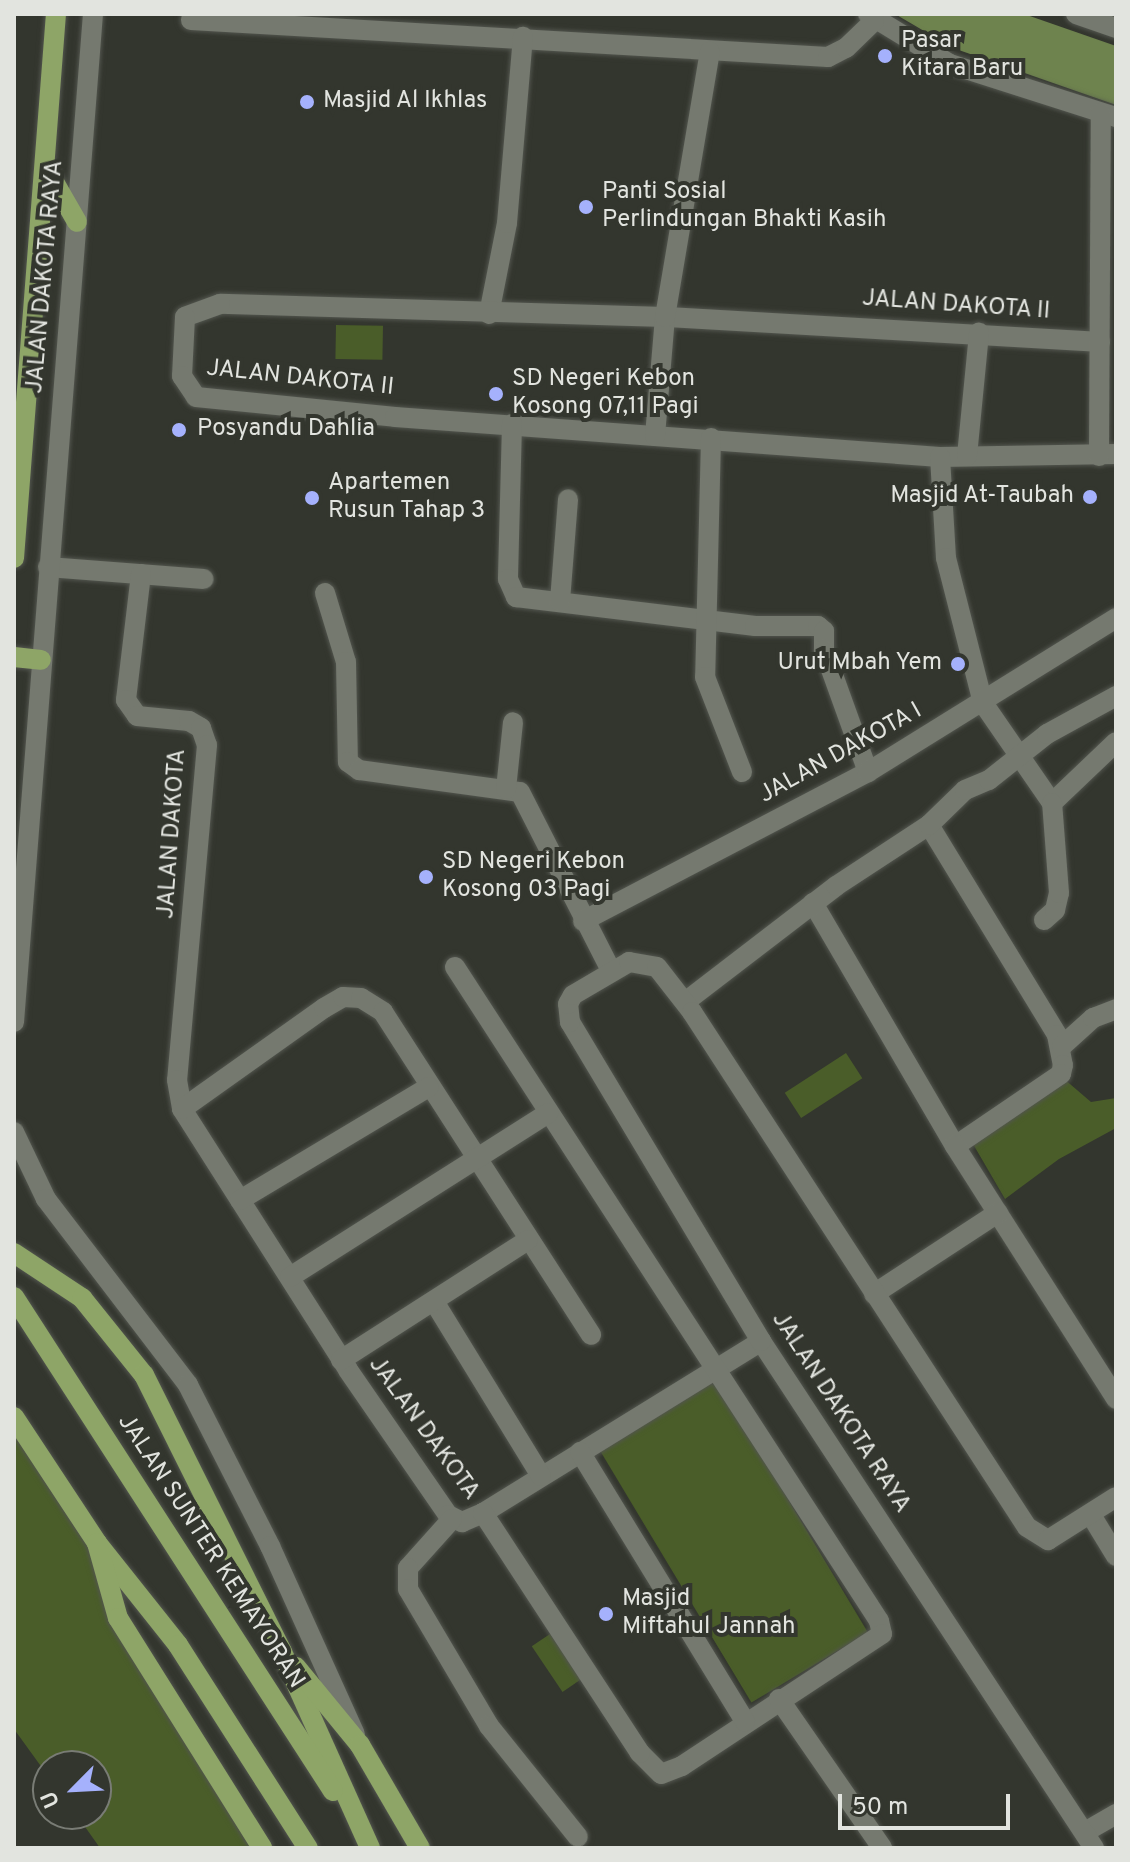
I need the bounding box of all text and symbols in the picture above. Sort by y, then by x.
place label: Pasar Kitara Baru [901,28,1023,84]
marker: Pasar Kitara Baru [876,47,894,65]
place label: Masjid Al Ikhlas [323,88,488,116]
marker: Masjid Al Ikhlas [298,93,316,111]
street label: JALAN DAKOTA RAYA [21,159,71,395]
place label: Panti Sosial Perlindungan Bhakti Kasih [602,179,886,235]
marker: Panti Sosial Perlindungan Bhakti Kasih [577,198,595,216]
street label: JALAN DAKOTA II [861,285,1051,327]
street label: JALAN DAKOTA II [204,355,396,403]
place label: SD Negeri Kebon Kosong 07,11 Pagi [512,366,699,422]
marker: SD Negeri Kebon Kosong 07,11 Pagi [487,385,505,403]
place label: Posyandu Dahlia [197,416,375,444]
marker: Posyandu Dahlia [168,419,190,441]
place label: Apartemen Rusun Tahap 3 [328,470,486,526]
place label: Masjid At-Taubah [889,483,1074,511]
marker: Masjid At-Taubah [1081,488,1099,506]
marker: Apartemen Rusun Tahap 3 [303,489,321,507]
place label: Urut Mbah Yem [777,650,942,678]
marker: Urut Mbah Yem [949,655,967,673]
street label: JALAN DAKOTA I [754,697,928,811]
street label: JALAN DAKOTA [153,748,193,920]
place label: SD Negeri Kebon Kosong 03 Pagi [442,849,625,905]
marker: SD Negeri Kebon Kosong 03 Pagi [417,868,435,886]
street label: JALAN DAKOTA RAYA [764,1307,916,1519]
street label: JALAN DAKOTA [361,1352,485,1506]
street label: JALAN SUNTER KEMAYORAN [110,1409,310,1695]
place label: Masjid Miftahul Jannah [622,1586,796,1642]
marker: Masjid Miftahul Jannah [597,1605,615,1623]
north arrow [32,1750,112,1830]
scale bar [842,1778,1014,1828]
text: U [36,1787,67,1812]
text: 50 m [852,1793,908,1823]

